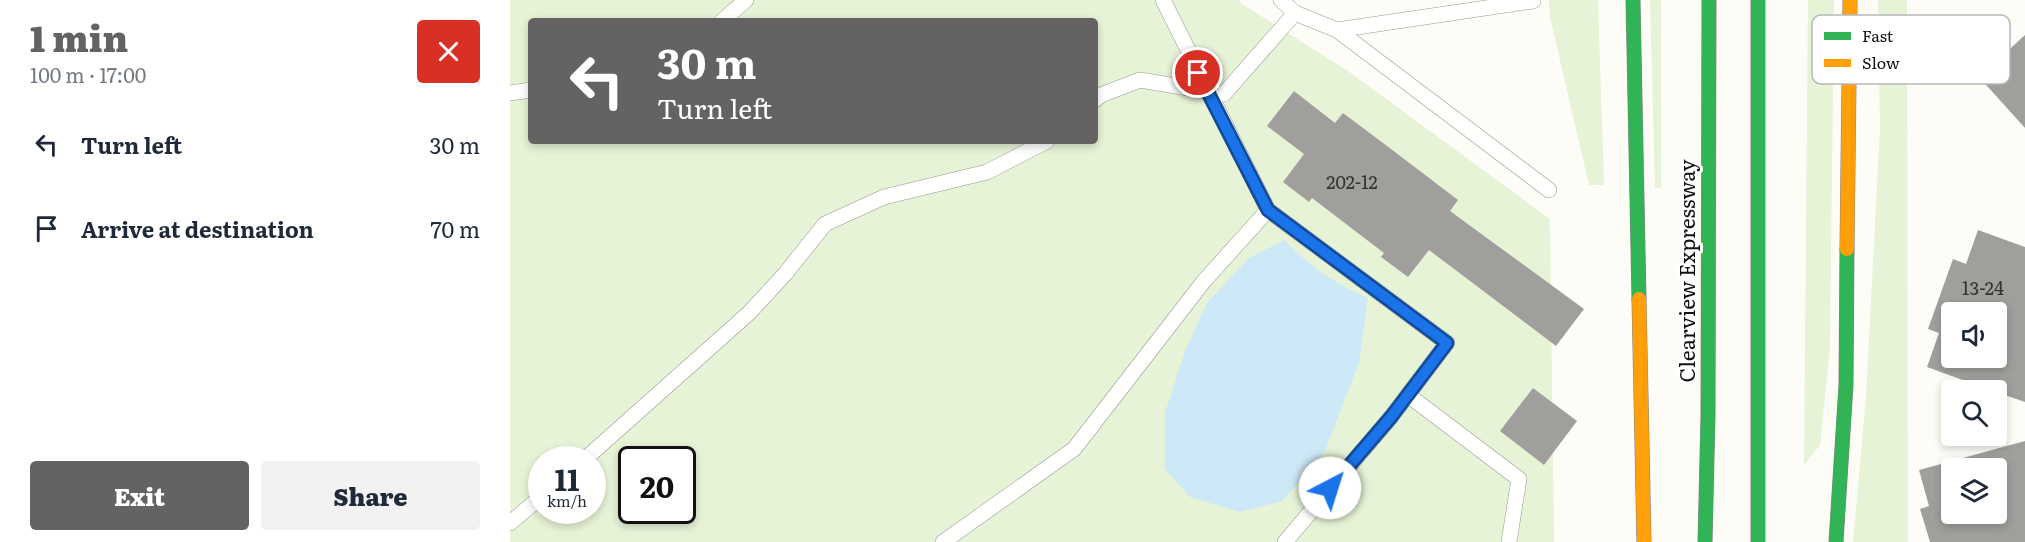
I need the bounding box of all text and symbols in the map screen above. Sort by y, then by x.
text: 1 min [30,10,128,63]
legend [1812,15,2010,84]
button: close [417,20,480,83]
text: Fast [1862,23,1894,47]
text: 30 m [657,30,757,92]
icon: left [558,42,636,120]
pin [1172,47,1223,98]
text: Slow [1862,50,1900,74]
icon: arrive [1181,56,1214,89]
text: 100 m · 17:00 [30,59,146,89]
text: Turn left [657,87,772,127]
icon: left [30,128,63,161]
text: Turn left [81,128,182,161]
text: 30 m [430,128,480,161]
street label: Clearview Expressway [1670,159,1701,383]
house number: 202-12 [1326,168,1378,195]
icon: arrive [30,212,63,245]
text: Arrive at destination [81,212,314,245]
text: 70 m [430,212,480,245]
house number: 13-24 [1962,274,2004,301]
map controls [1941,302,2007,524]
button: sound [1941,302,2007,368]
button: search [1941,380,2007,446]
speed limit sign: 20 [618,446,696,524]
text: 11 [555,456,579,500]
position arrow [1298,456,1362,520]
button: layers [1941,458,2007,524]
button: Exit [30,461,249,530]
button: Share [261,461,480,530]
text: km/h [547,489,587,512]

